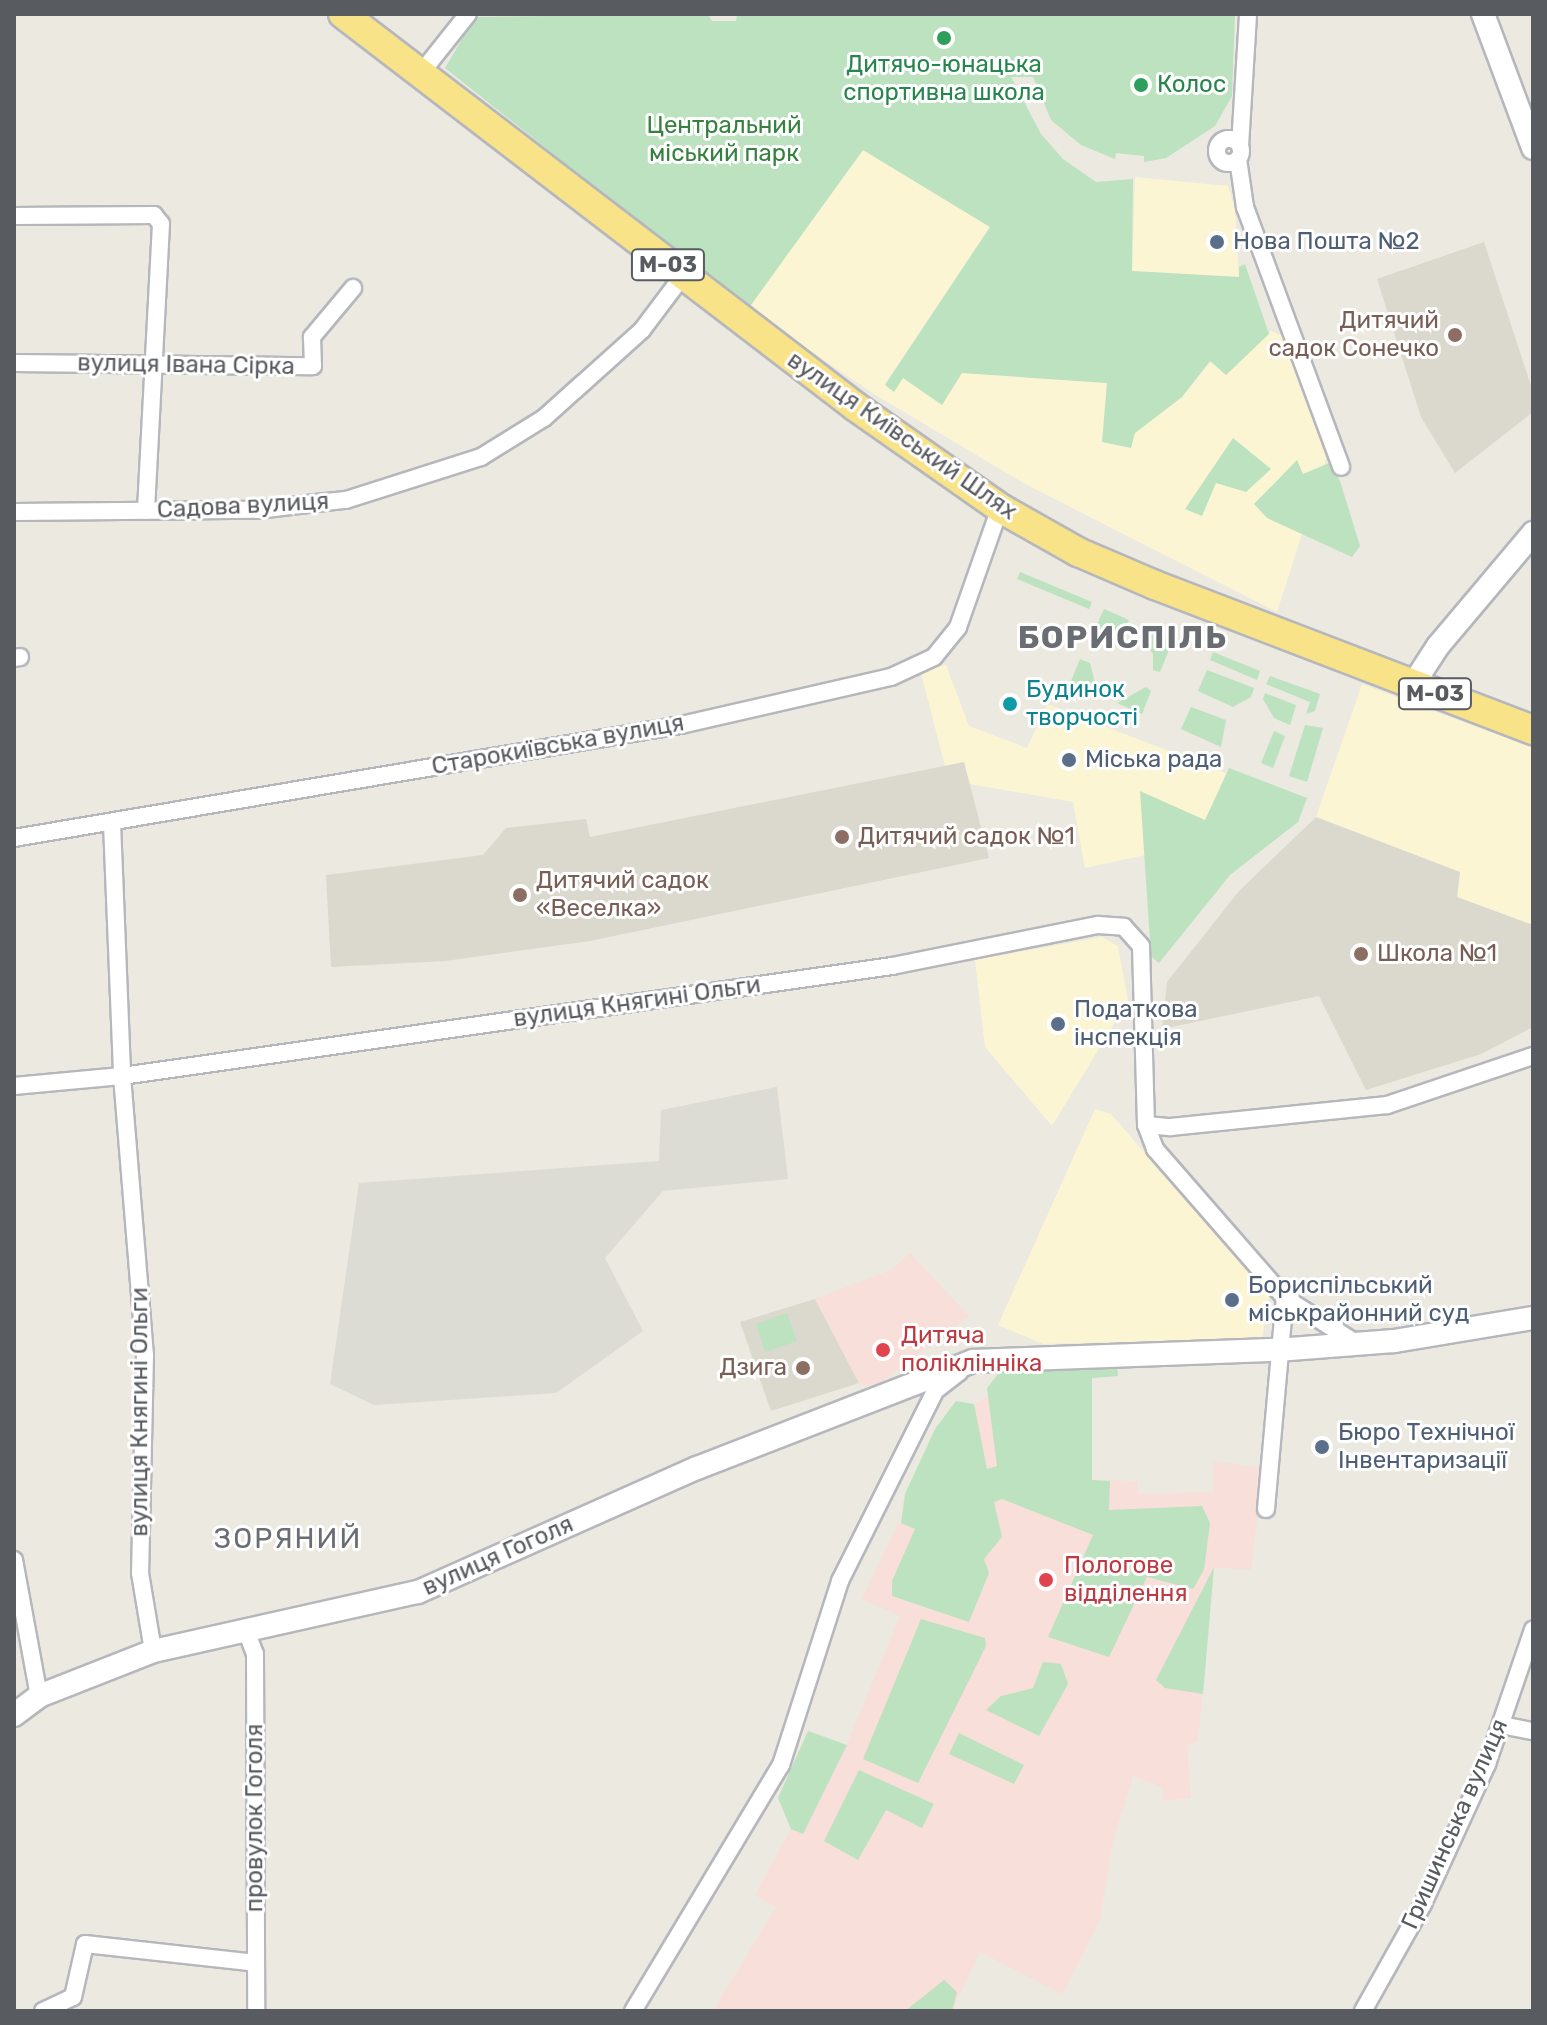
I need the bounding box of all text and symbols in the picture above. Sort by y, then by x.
marker: Дитячо-юнацька спортивна школа [935,29,953,47]
place label: Дитячо-юнацька спортивна школа [843,51,1045,107]
place label: Колос [1157,71,1226,99]
marker: Колос [1132,76,1150,94]
park label: Центральний міський парк [646,112,802,168]
place label: Нова Пошта №2 [1233,228,1420,256]
marker: Нова Пошта №2 [1208,233,1226,251]
road number: М-03 [630,247,706,283]
place label: Дитячий садок Сонечко [1269,307,1439,363]
marker: Дитячий садок Сонечко [1446,326,1464,344]
street label: вулиця Київський Шлях [782,346,1022,526]
street label: вулиця Івана Сірка [77,349,295,381]
street label: Садова вулиця [156,487,330,525]
district label: БОРИСПІЛЬ [1018,618,1228,656]
place label: Будинок творчості [1026,676,1138,732]
road number: М-03 [1397,676,1473,712]
marker: Будинок творчості [1001,695,1019,713]
street label: Старокиївська вулиця [429,709,687,781]
place label: Міська рада [1085,746,1222,774]
marker: Міська рада [1060,751,1078,769]
place label: Дитячий садок №1 [858,823,1075,851]
marker: Дитячий садок №1 [833,828,851,846]
place label: Дитячий садок «Веселка» [536,867,709,923]
marker: Дитячий садок «Веселка» [511,886,529,904]
place label: Школа №1 [1377,940,1497,968]
marker: Школа №1 [1352,945,1370,963]
street label: вулиця Княгині Ольги [512,970,762,1034]
place label: Податкова інспекція [1074,996,1198,1052]
marker: Податкова інспекція [1049,1015,1067,1033]
place label: Бориспільський міськрайонний суд [1248,1272,1469,1328]
street label: вулиця Княгині Ольги [126,1287,154,1537]
marker: Бориспільський міськрайонний суд [1223,1291,1241,1309]
place label: Дитяча поліклінніка [901,1322,1042,1378]
marker: Дитяча поліклінніка [872,1339,894,1361]
place label: Дзига [720,1354,787,1382]
marker: Дзига [794,1359,812,1377]
place label: Бюро Технічної Інвентаризації [1338,1419,1515,1475]
marker: Бюро Технічної Інвентаризації [1313,1438,1331,1456]
street label: вулиця Гоголя [418,1510,578,1602]
district label: ЗОРЯНИЙ [214,1522,362,1556]
place label: Пологове відділення [1064,1552,1188,1608]
marker: Пологове відділення [1035,1569,1057,1591]
street label: Гришинська вулиця [1396,1714,1514,1934]
street label: провулок Гоголя [241,1724,269,1912]

